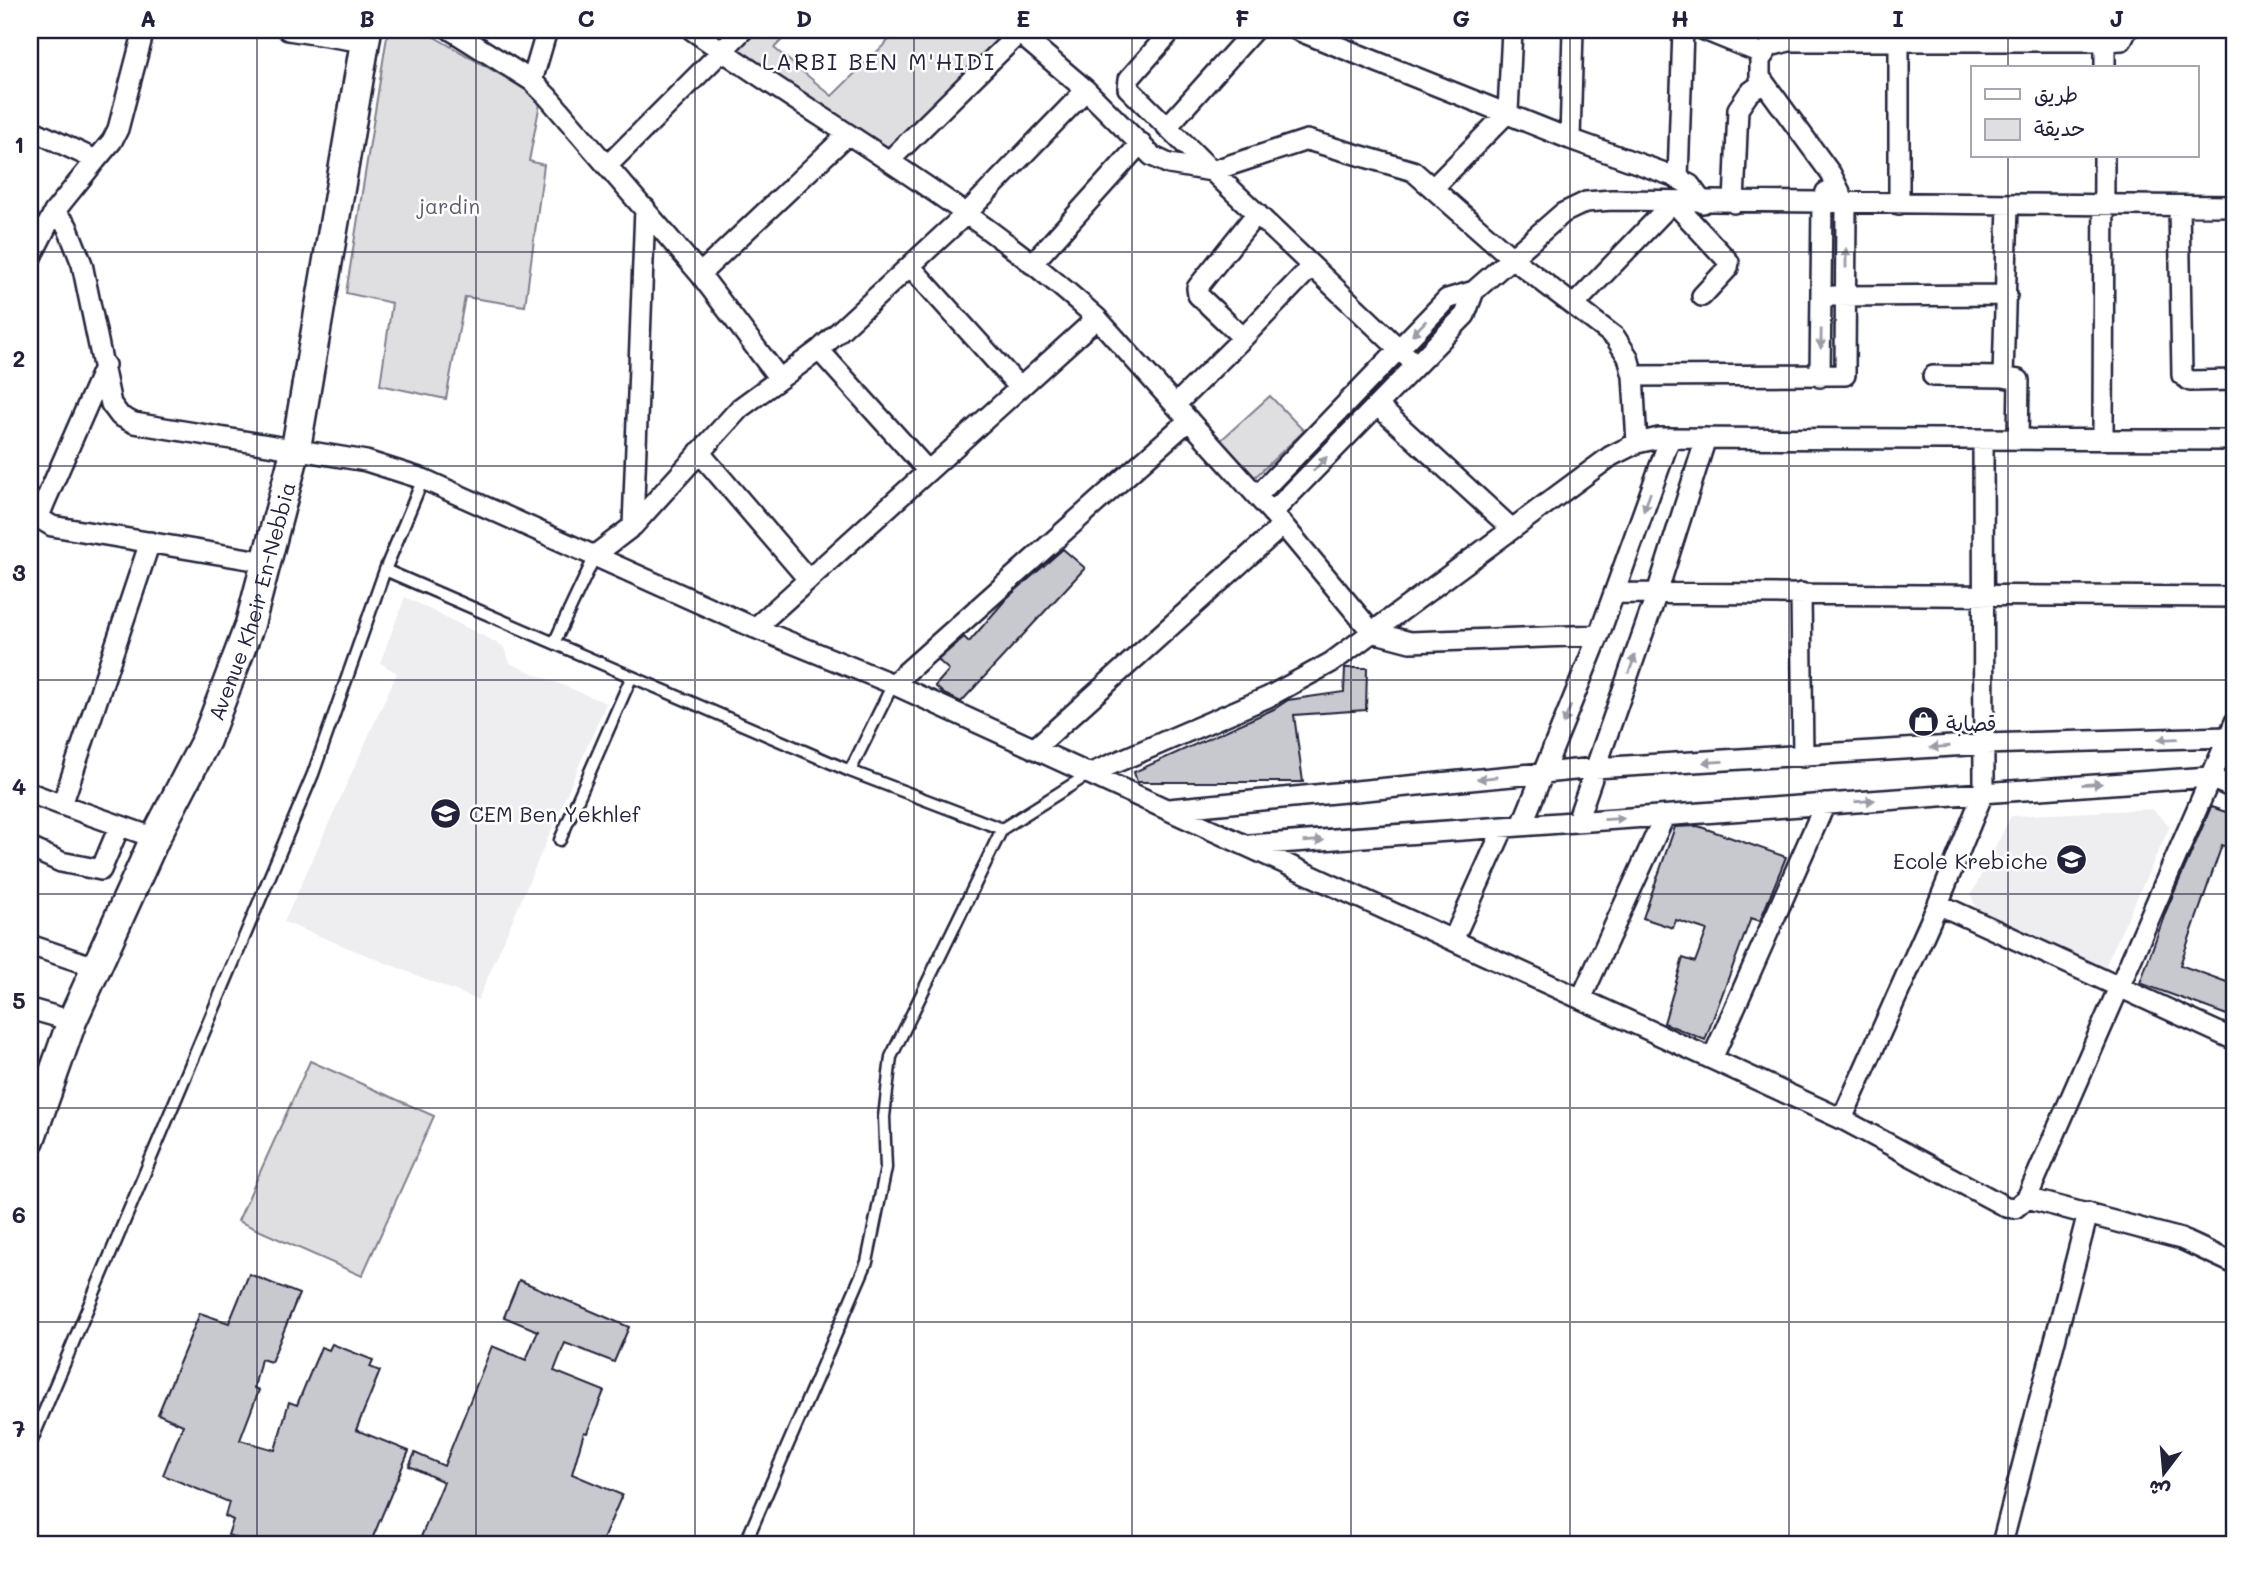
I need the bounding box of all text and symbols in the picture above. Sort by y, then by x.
text: A [140,3,156,33]
text: B [359,3,375,33]
text: C [577,3,595,33]
text: D [796,3,812,33]
text: E [1016,3,1030,33]
text: F [1235,3,1249,33]
text: G [1452,3,1470,33]
text: H [1671,3,1689,33]
text: I [1892,3,1904,33]
text: J [2109,3,2125,33]
district label: LARBI BEN M'HIDI [762,46,996,76]
legend [1971,66,2198,158]
text: طريق [2034,80,2078,107]
text: حديقة [2034,114,2085,141]
text: 1 [14,129,24,159]
park label: jardin [416,192,480,219]
one-way arrow [1840,247,1852,269]
one-way arrow [1412,319,1428,336]
one-way arrow [1815,328,1826,350]
text: 2 [13,343,25,373]
one-way arrow [1311,456,1328,473]
street label: Avenue Kheir En-Nebbia [201,479,300,724]
one-way arrow [1641,492,1652,513]
text: 3 [12,557,26,587]
one-way arrow [1627,654,1638,675]
one-way arrow [1562,705,1573,726]
shop icon: قصابة [1906,705,1940,739]
place label: قصابة [1946,709,1996,737]
one-way arrow [2157,733,2179,744]
one-way arrow [1929,742,1951,753]
one-way arrow [1702,757,1724,768]
text: 4 [12,771,26,801]
one-way arrow [1475,773,1497,784]
one-way arrow [2081,779,2103,790]
one-way arrow [1854,795,1876,806]
school or university icon: CEM Ben Yekhlef [429,796,463,830]
place label: CEM Ben Yekhlef [469,800,641,827]
one-way arrow [1603,814,1625,825]
one-way arrow [1303,835,1325,846]
school or university icon: Ecole Krebiche [2054,843,2088,877]
place label: Ecole Krebiche [1893,847,2048,874]
text: 5 [12,985,26,1015]
text: 6 [12,1199,26,1229]
text: 7 [13,1413,26,1443]
north arrow [2128,1438,2198,1508]
text: ش [2146,1475,2173,1505]

